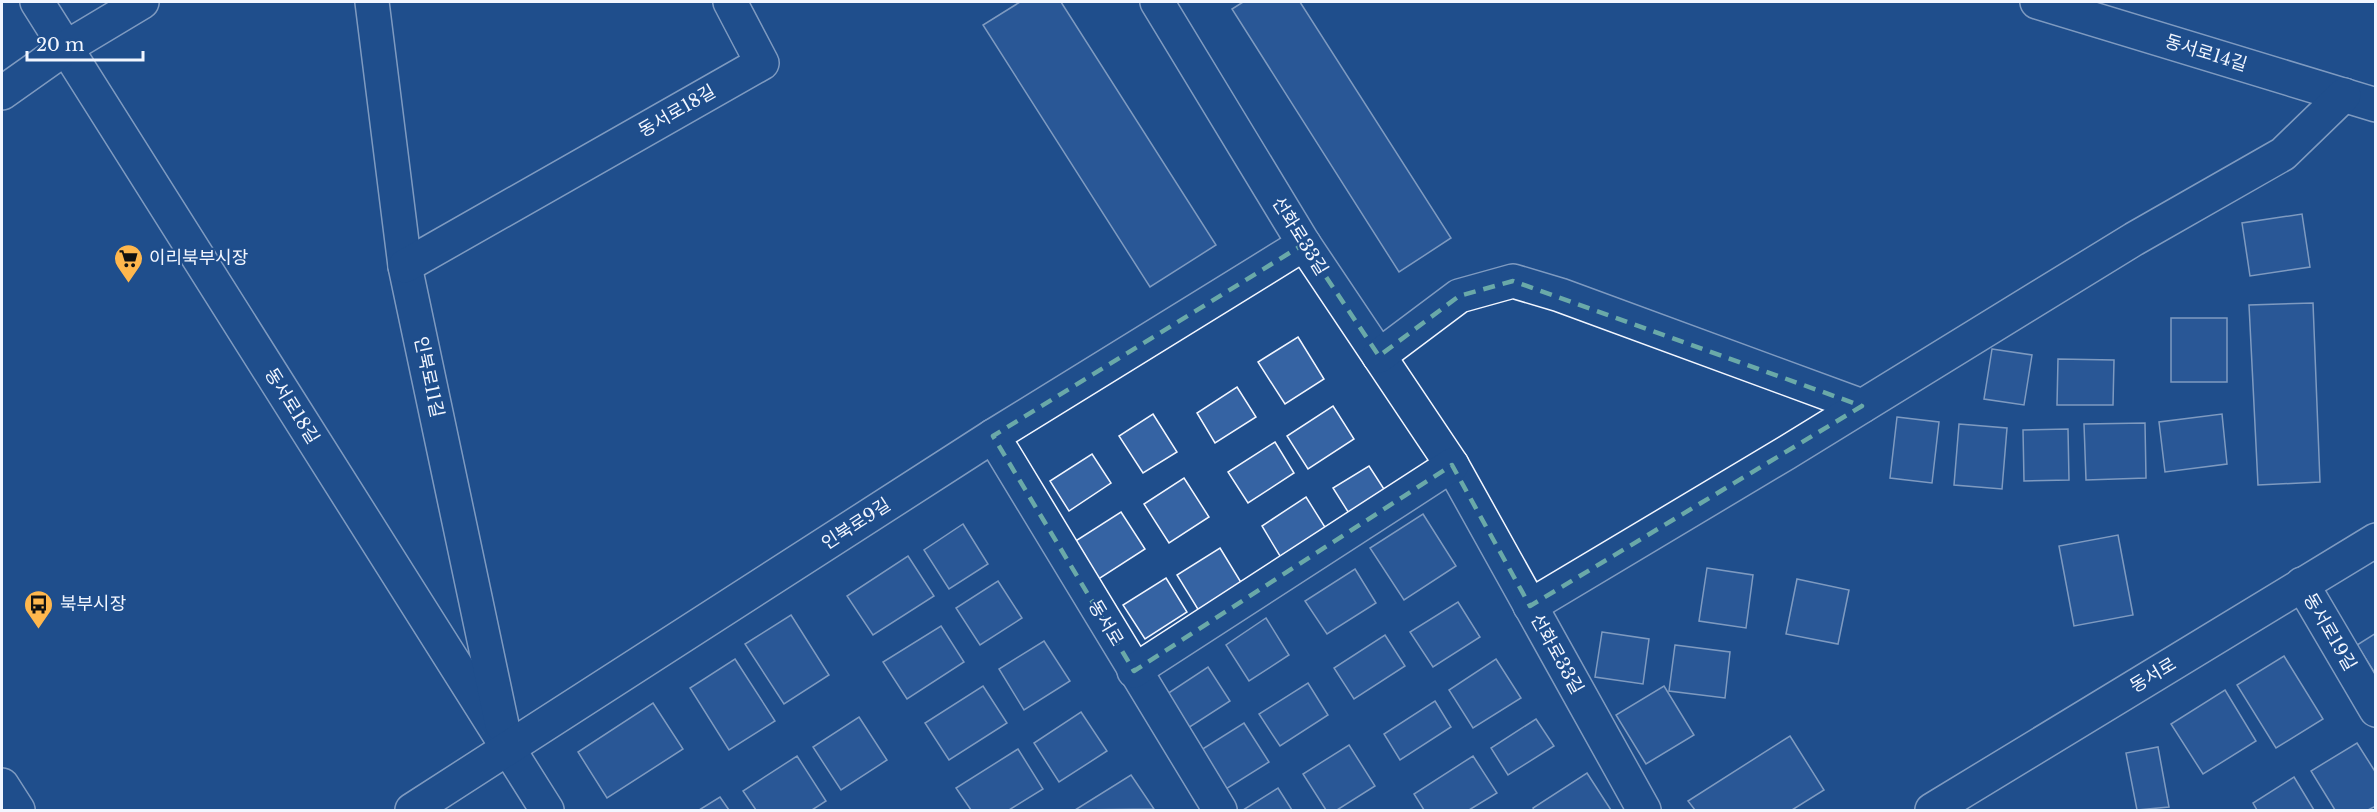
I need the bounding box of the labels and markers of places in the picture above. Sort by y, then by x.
supermarket icon: 이리북부시장 [112,242,144,284]
place label: 이리북부시장 [149,247,248,269]
bus stop icon: 북부시장 [23,588,55,630]
place label: 북부시장 [60,593,126,615]

